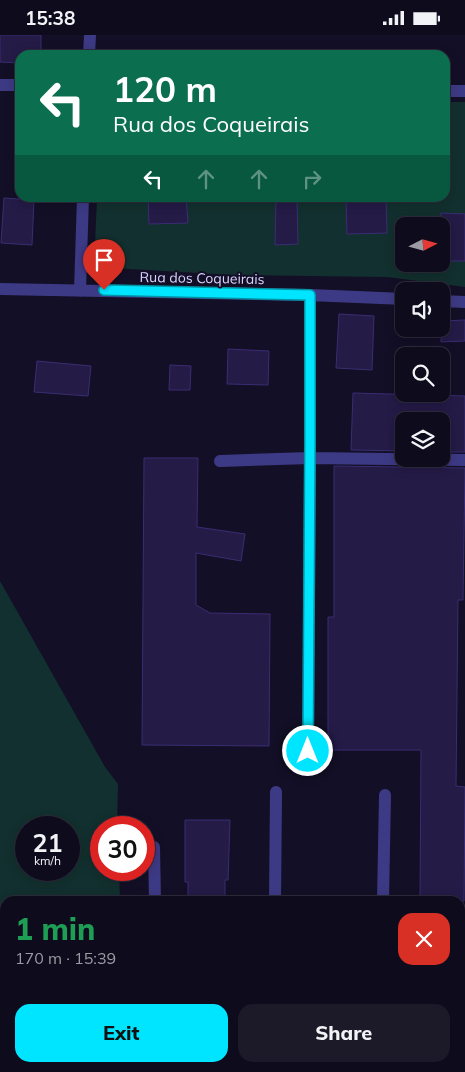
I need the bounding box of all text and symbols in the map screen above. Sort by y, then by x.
text: 15:38 [25,6,75,30]
text: 120 m [113,67,217,111]
icon: left [30,70,95,135]
text: Rua dos Coqueirais [113,110,309,138]
icon: left [139,165,167,193]
icon: ahead [192,165,220,193]
icon: ahead [245,165,273,193]
icon: right [298,165,326,193]
north arrow [395,217,450,273]
map controls [395,217,450,467]
pin [83,239,125,290]
icon: arrive [90,246,118,274]
street label: Rua dos Coqueirais [139,268,265,288]
button: sound [395,282,450,337]
button: search [395,347,450,402]
button: layers [395,412,450,467]
position arrow [281,724,333,776]
speed limit sign: 30 [90,816,155,881]
text: 21 [32,827,63,858]
text: km/h [34,853,61,868]
text: 1 min [15,910,95,948]
button: close [398,913,450,965]
text: 170 m · 15:39 [15,948,116,968]
button: Exit [15,1004,228,1062]
button: Share [238,1004,450,1062]

